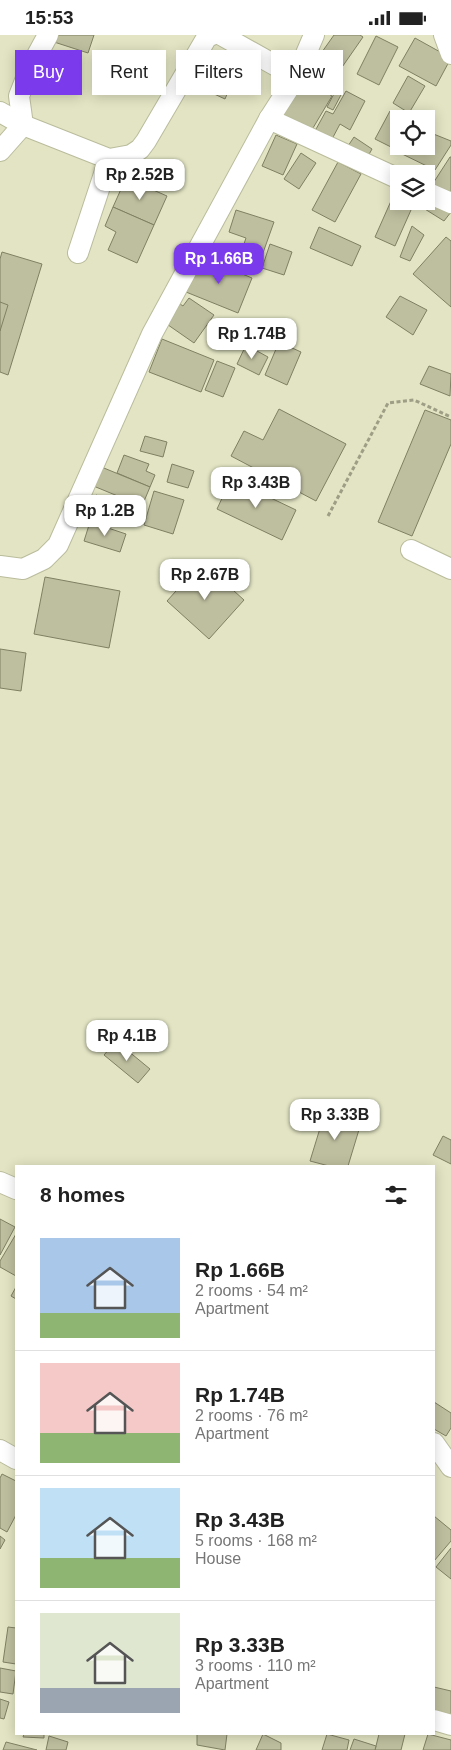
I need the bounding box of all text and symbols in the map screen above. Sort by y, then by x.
text: 15:53 [25,7,74,28]
chip: Buy [15,50,82,95]
chip: Rent [92,50,166,95]
chip: Filters [176,50,261,95]
chip: New [271,50,343,95]
map controls [390,110,435,210]
button: locate [390,110,435,155]
pin: Rp 2.52B [88,159,192,201]
button: layers [390,165,435,210]
text: Rp 2.52B [106,166,174,183]
pin: Rp 1.66B [167,243,271,285]
text: Rp 1.66B [185,250,253,267]
pin: Rp 1.74B [200,317,304,360]
text: Rp 1.74B [218,325,286,342]
pin: Rp 3.43B [204,467,308,509]
text: Rp 3.43B [222,474,290,491]
pin: Rp 1.2B [59,495,151,537]
text: Rp 1.2B [75,502,135,519]
pin: Rp 2.67B [153,559,257,601]
text: Rp 2.67B [171,566,239,583]
pin: Rp 4.1B [81,1019,173,1062]
text: Rp 4.1B [97,1027,157,1044]
pin: Rp 3.33B [283,1099,387,1141]
text: Rp 3.33B [301,1106,369,1123]
icon: filters [382,1181,410,1209]
text: 8 homes [40,1183,125,1206]
icon: home [80,1258,140,1318]
text: Rp 1.66B [195,1258,285,1281]
text: 2 rooms · 54 m² [195,1282,308,1299]
text: Apartment [195,1300,269,1317]
icon: home [80,1383,140,1443]
text: Rp 1.74B [195,1383,285,1406]
text: 2 rooms · 76 m² [195,1407,308,1424]
text: Apartment [195,1425,269,1442]
icon: home [80,1508,140,1568]
text: Rp 3.43B [195,1508,285,1531]
text: 5 rooms · 168 m² [195,1532,317,1549]
text: House [195,1550,241,1567]
icon: home [80,1633,140,1693]
text: Rp 3.33B [195,1633,285,1656]
text: 3 rooms · 110 m² [195,1657,316,1674]
text: Apartment [195,1675,269,1692]

